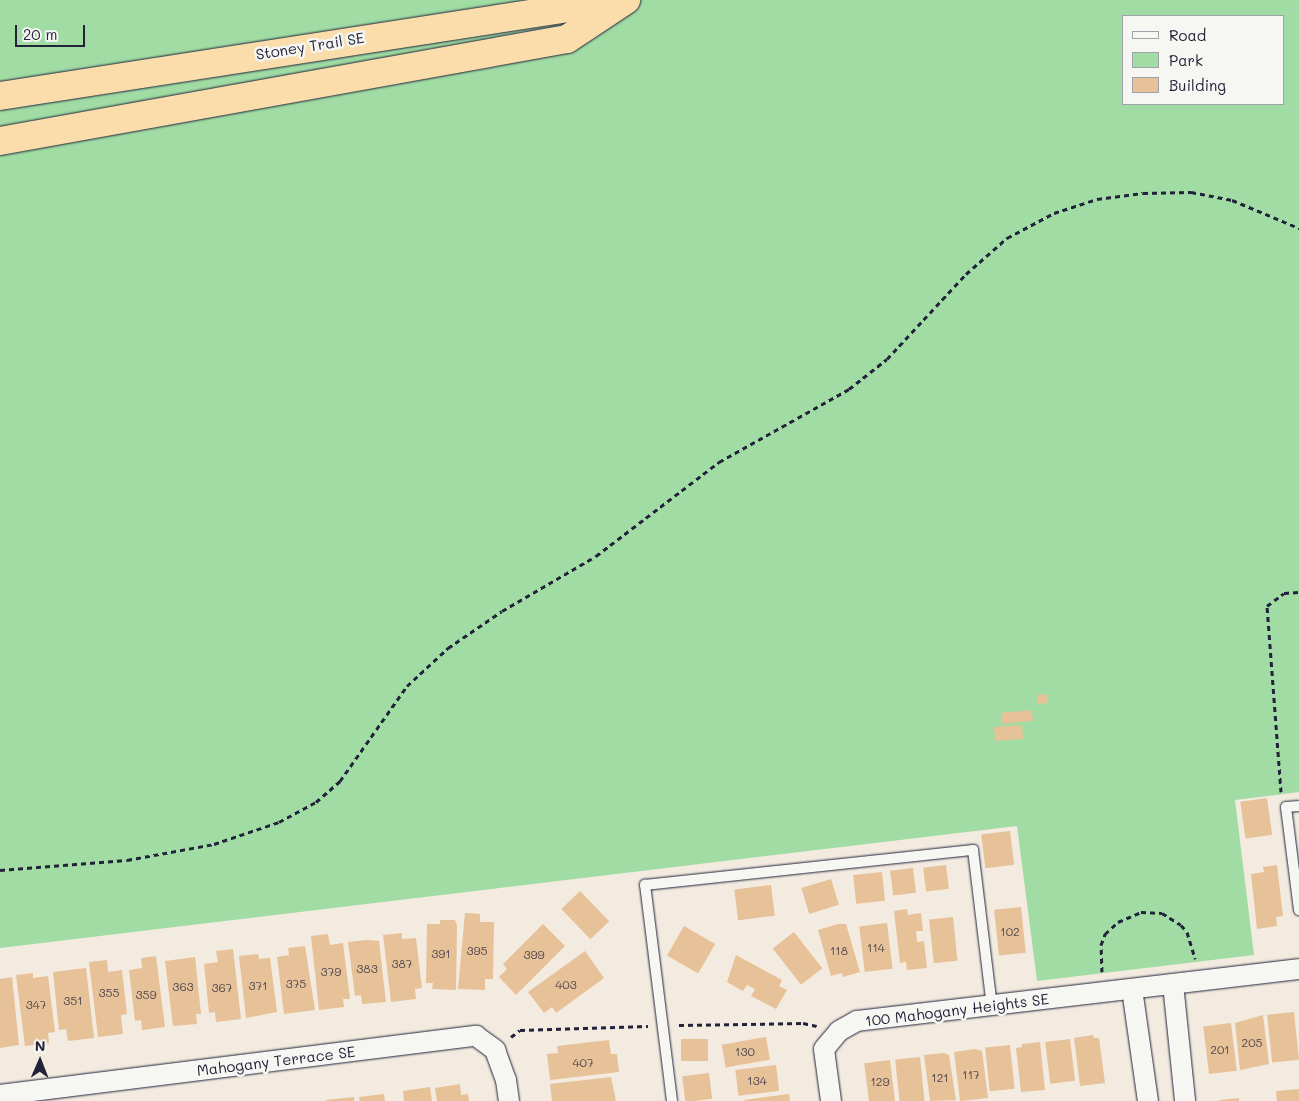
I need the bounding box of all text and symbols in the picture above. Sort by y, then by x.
scale bar [18,15,88,47]
legend [1122,15,1284,105]
text: 20 m [23,24,57,44]
text: Road [1169,25,1206,45]
street label: Stoney Trail SE [254,29,366,63]
text: Park [1169,50,1203,70]
text: Building [1169,75,1226,95]
house number: 102 [1000,925,1020,939]
house number: 114 [867,941,885,955]
house number: 395 [466,944,488,958]
house number: 118 [830,944,848,958]
house number: 391 [431,947,451,961]
house number: 399 [523,948,545,962]
house number: 387 [392,957,412,971]
house number: 383 [356,962,378,976]
house number: 379 [321,965,341,979]
house number: 375 [286,977,306,991]
house number: 403 [555,978,577,992]
house number: 371 [248,979,268,993]
house number: 363 [172,980,194,994]
house number: 367 [212,981,232,995]
house number: 355 [98,986,120,1000]
house number: 359 [135,988,157,1002]
street label: 100 Mahogany Heights SE [864,990,1050,1030]
house number: 351 [63,994,83,1008]
house number: 347 [26,998,46,1012]
north arrow [15,1036,65,1086]
text: N [35,1036,46,1055]
house number: 205 [1241,1036,1263,1050]
street label: Mahogany Terrace SE [196,1042,356,1080]
house number: 201 [1210,1043,1230,1057]
house number: 130 [735,1045,755,1059]
house number: 407 [572,1056,594,1070]
house number: 117 [962,1068,980,1082]
house number: 121 [931,1071,949,1085]
house number: 134 [747,1074,767,1088]
house number: 129 [870,1075,890,1089]

